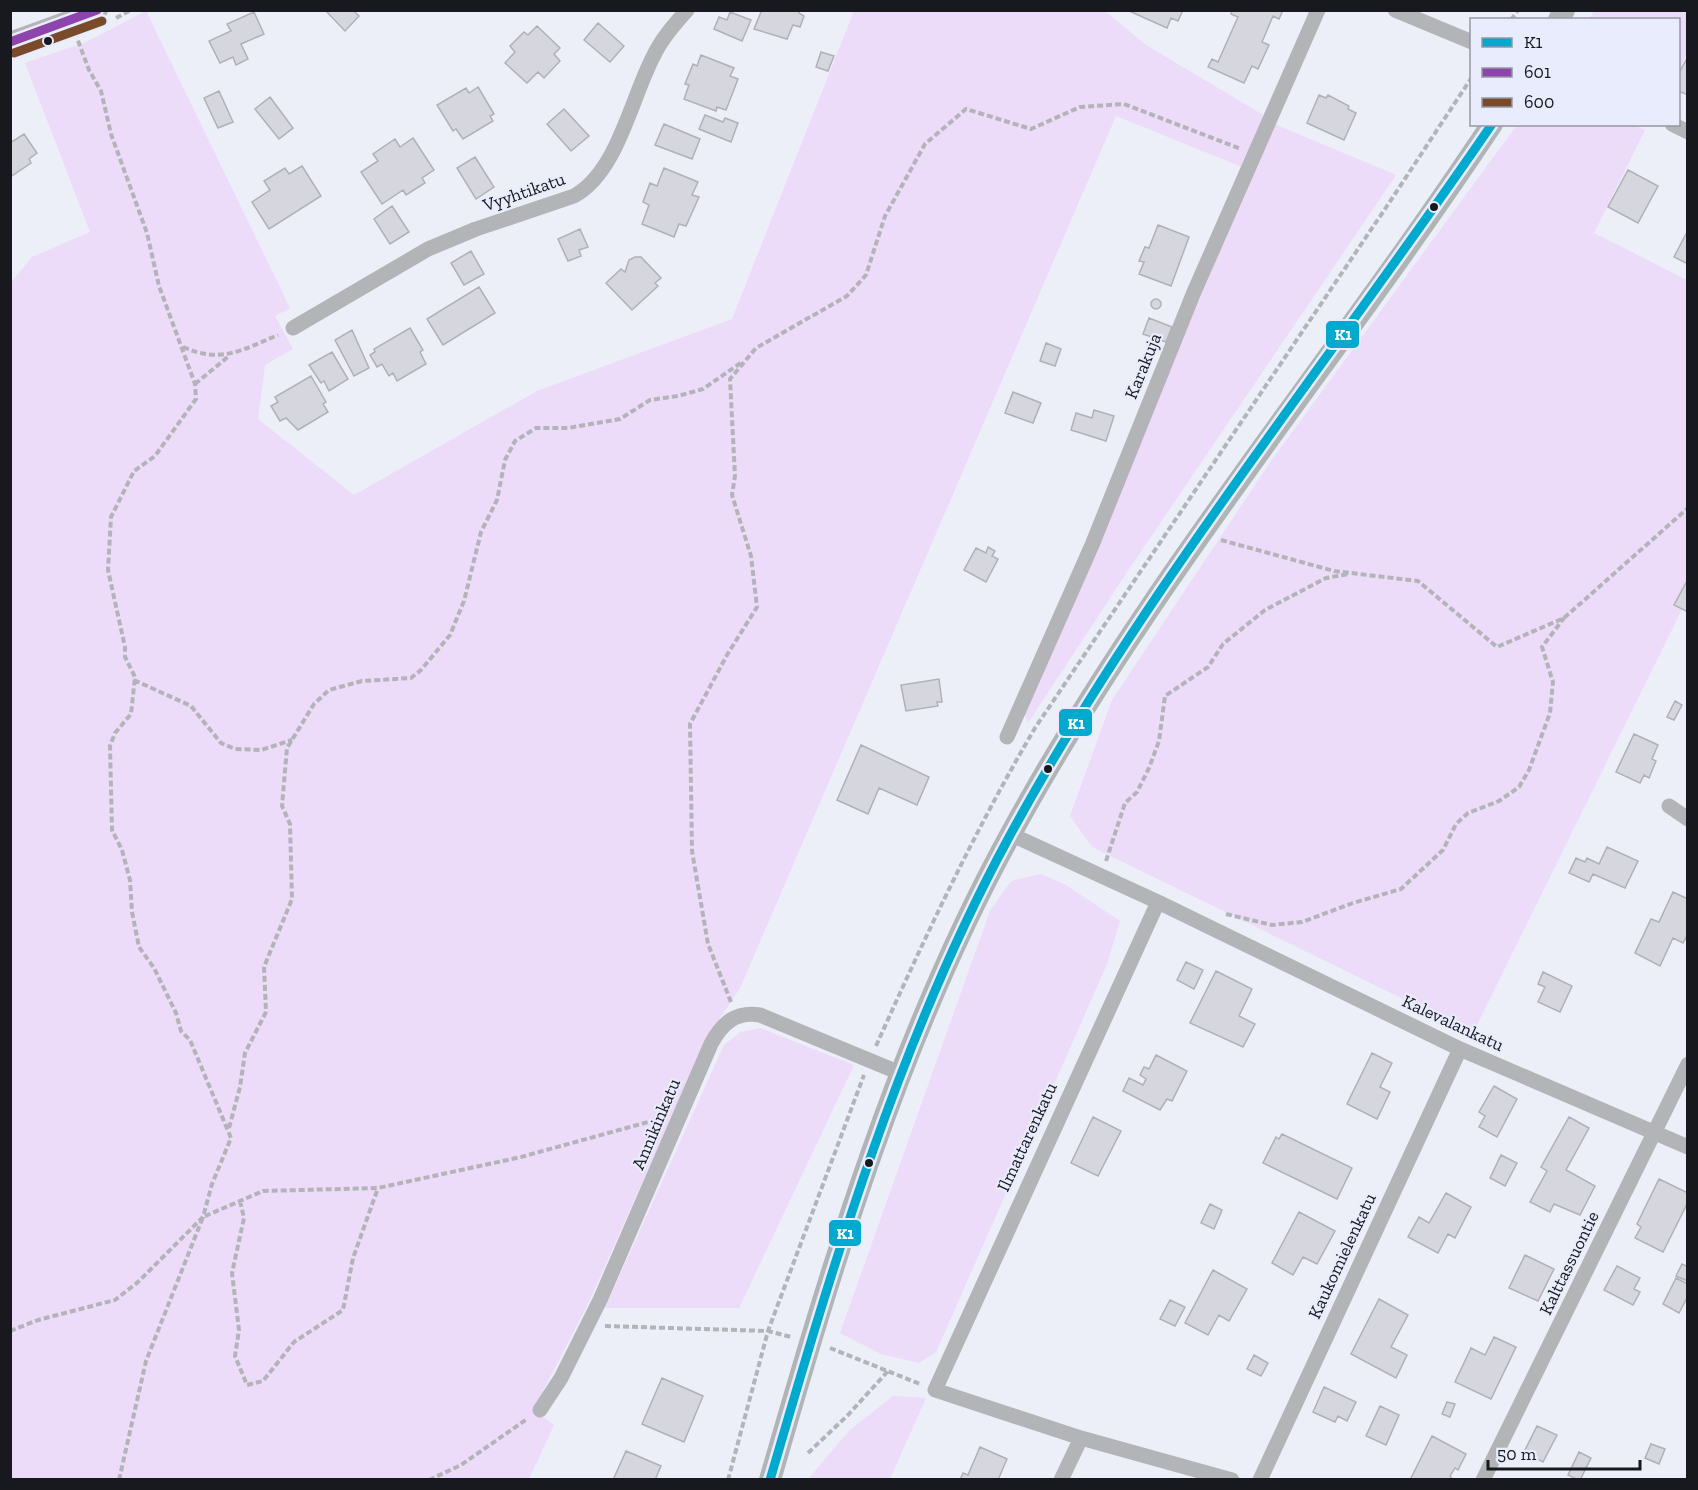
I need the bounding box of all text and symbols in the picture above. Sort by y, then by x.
legend [1470,18,1680,126]
text: K1 [1524,31,1543,53]
unlabelled marker [42,35,54,47]
text: 601 [1524,61,1551,83]
text: 600 [1524,91,1554,113]
street label: Vyyhtikatu [479,168,568,217]
unlabelled marker [1428,201,1440,213]
line badge: K1 [1325,320,1360,349]
text: K1 [1334,325,1352,344]
street label: Karakuja [1120,330,1166,402]
line badge: K1 [1058,708,1093,737]
text: K1 [1067,714,1085,733]
unlabelled marker [1042,763,1054,775]
street label: Kalevalankatu [1399,990,1507,1056]
street label: Annikinkatu [627,1075,685,1173]
street label: Ilmattarenkatu [992,1079,1062,1195]
unlabelled marker [863,1157,875,1169]
street label: Kaukomielenkatu [1303,1190,1381,1322]
street label: Kalttassuontie [1534,1208,1604,1318]
line badge: K1 [828,1219,862,1247]
text: K1 [836,1224,854,1243]
scale bar [1488,1433,1640,1471]
text: 50 m [1497,1443,1537,1465]

